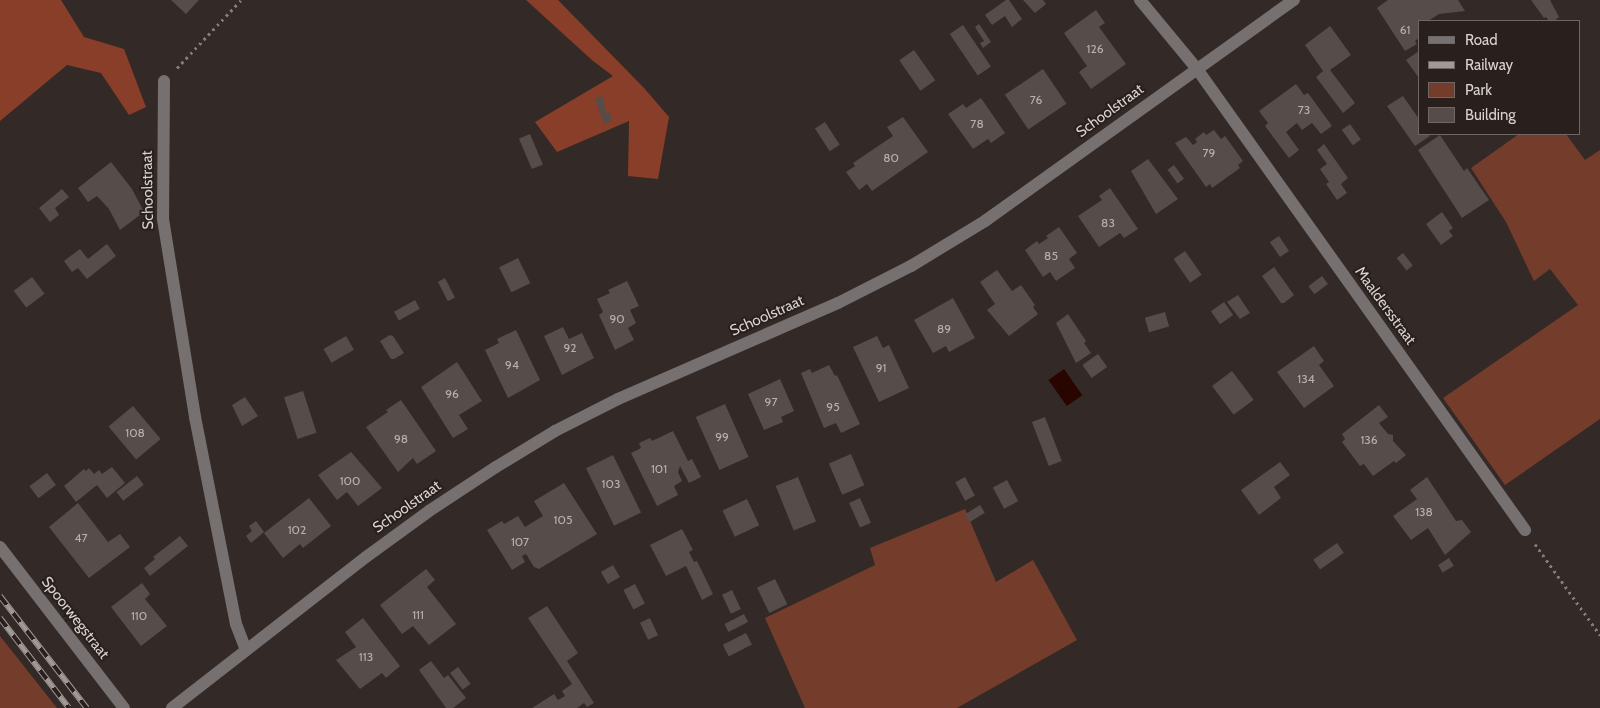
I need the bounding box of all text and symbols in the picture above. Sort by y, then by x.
legend [1418,20,1580,135]
house number: 61 [1400,23,1410,37]
text: Road [1465,31,1498,49]
house number: 126 [1086,42,1104,56]
text: Railway [1465,56,1513,74]
street label: Schoolstraat [1073,81,1147,141]
text: Park [1465,81,1492,99]
house number: 76 [1030,93,1042,107]
house number: 73 [1298,103,1310,117]
text: Building [1465,106,1516,124]
house number: 78 [970,117,984,131]
house number: 79 [1203,146,1215,160]
street label: Schoolstraat [138,150,158,230]
house number: 80 [883,151,899,165]
house number: 83 [1101,216,1115,230]
house number: 85 [1044,249,1058,263]
street label: Maaldersstraat [1351,263,1419,349]
street label: Schoolstraat [727,292,807,340]
house number: 90 [609,312,625,326]
house number: 89 [937,322,951,336]
house number: 92 [563,341,577,355]
house number: 94 [505,358,519,372]
house number: 91 [876,361,886,375]
house number: 134 [1297,372,1315,386]
house number: 96 [445,387,459,401]
house number: 97 [765,395,777,409]
house number: 95 [826,400,840,414]
house number: 108 [125,426,145,440]
house number: 99 [715,430,729,444]
house number: 98 [394,432,408,446]
house number: 136 [1360,433,1378,447]
house number: 101 [651,462,667,476]
house number: 100 [340,474,360,488]
street label: Schoolstraat [370,477,444,537]
house number: 103 [602,477,620,491]
house number: 138 [1415,505,1433,519]
house number: 105 [554,513,572,527]
house number: 102 [288,523,306,537]
house number: 47 [75,531,87,545]
house number: 107 [511,535,529,549]
street label: Spoorwegstraat [37,573,113,663]
house number: 111 [412,608,424,622]
house number: 110 [131,609,147,623]
house number: 113 [359,650,373,664]

